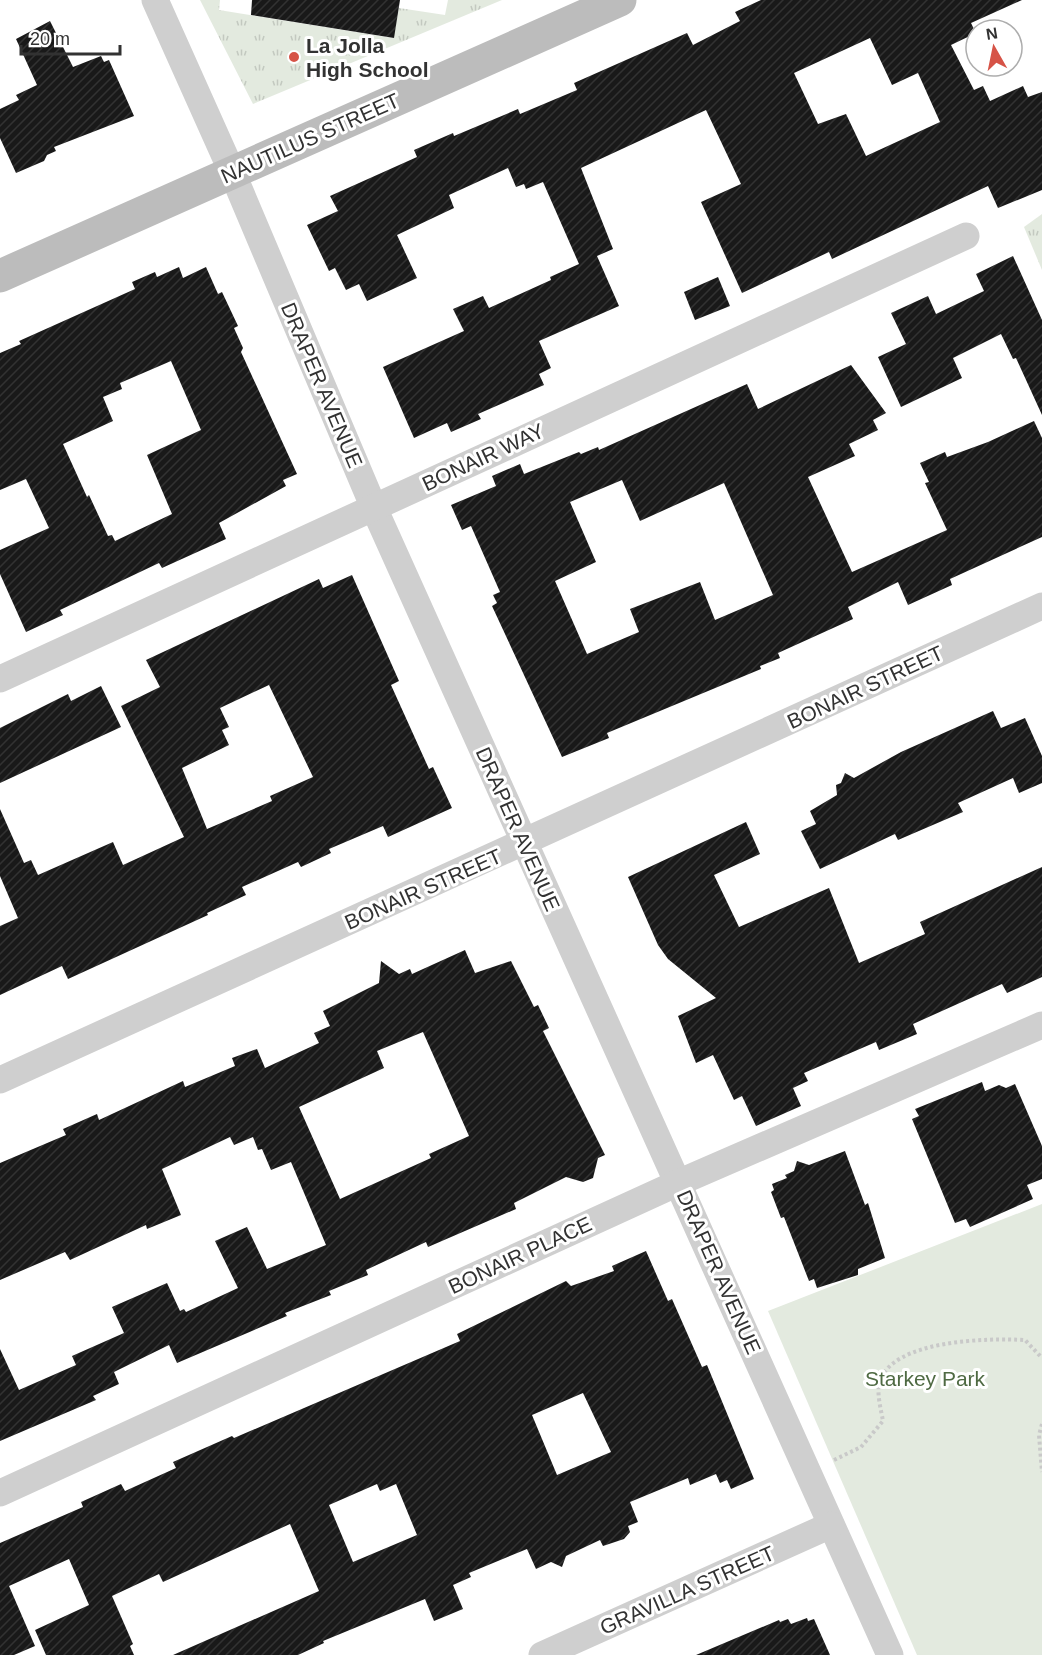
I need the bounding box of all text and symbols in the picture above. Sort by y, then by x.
scale bar [21,18,120,56]
north arrow [964,18,1024,78]
text: N [985,24,999,43]
text: 20 m [30,29,70,49]
place label: La Jolla High School [306,34,429,81]
marker: La Jolla High School [287,50,301,64]
street label: NAUTILUS STREET [217,88,403,188]
street label: DRAPER AVENUE [277,299,367,471]
street label: BONAIR WAY [418,419,548,495]
street label: BONAIR STREET [783,641,947,733]
street label: DRAPER AVENUE [471,743,565,915]
street label: BONAIR STREET [341,844,505,934]
street label: DRAPER AVENUE [672,1186,766,1358]
street label: BONAIR PLACE [445,1212,595,1298]
park label: Starkey Park [865,1367,986,1390]
street label: GRAVILLA STREET [596,1541,778,1639]

